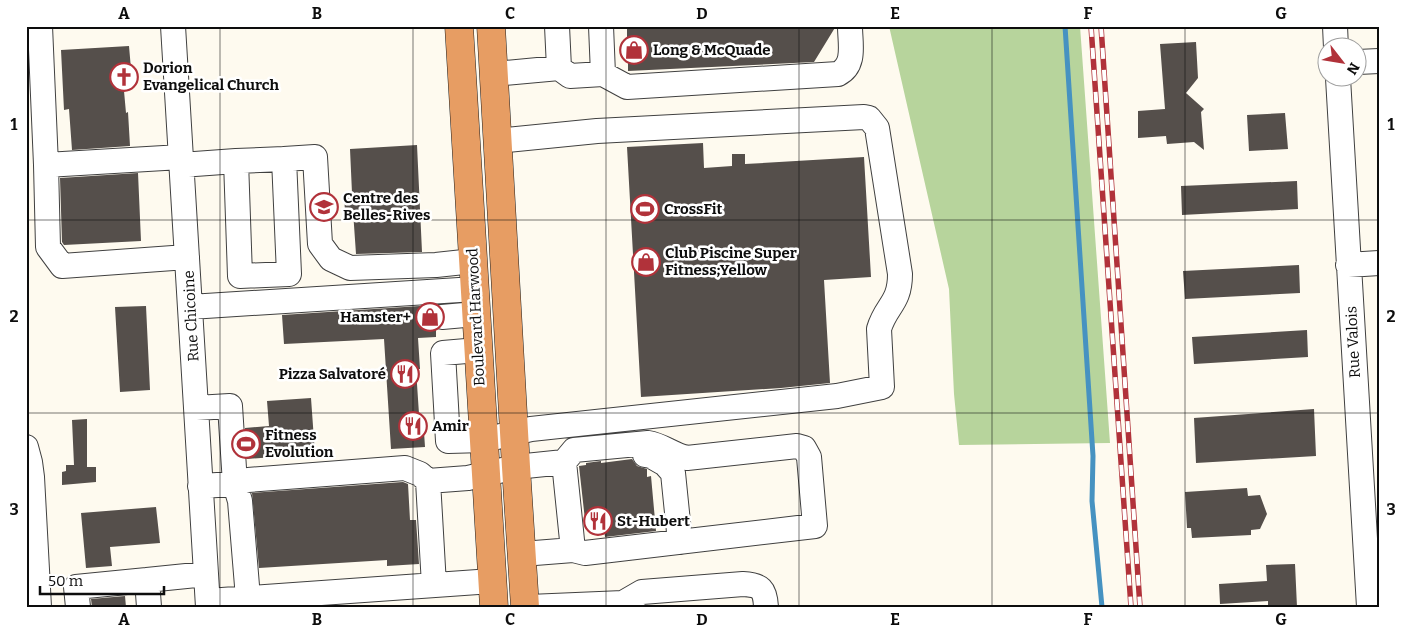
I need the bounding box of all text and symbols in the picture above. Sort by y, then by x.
text: A [118,4,130,23]
text: B [312,4,322,23]
text: C [505,4,515,23]
text: D [696,4,708,23]
text: E [890,4,900,23]
text: F [1084,4,1093,23]
text: G [1275,4,1287,23]
shop icon: Long & McQuade [619,35,649,65]
north arrow [1318,38,1368,88]
place label: Long & McQuade [653,41,771,59]
place label: Dorion Evangelical Church [143,59,280,94]
text: N [1343,59,1363,78]
church icon: Dorion Evangelical Church [109,62,139,92]
text: 1 [11,115,18,134]
text: 1 [1388,115,1395,134]
place label: Centre des Belles-Rives [343,189,431,224]
school or university icon: Centre des Belles-Rives [309,192,339,222]
sports icon: CrossFit [630,194,660,224]
place label: CrossFit [664,200,722,218]
place label: Club Piscine Super Fitness;Yellow [665,244,797,279]
street label: Boulevard Harwood [463,247,489,386]
shop icon: Club Piscine Super Fitness;Yellow [631,247,661,277]
street label: Rue Chicoine [180,270,202,362]
shop icon: Hamster+ [415,302,445,332]
street label: Rue Valois [1342,306,1364,378]
text: 2 [9,307,19,326]
text: 2 [1386,307,1396,326]
place label: Hamster+ [340,308,411,326]
restaurant icon: Pizza Salvatoré [390,359,420,389]
place label: Pizza Salvatoré [279,365,386,383]
restaurant icon: Amir [398,411,428,441]
place label: Amir [432,417,469,435]
place label: Fitness Evolution [265,426,334,461]
sports icon: Fitness Evolution [231,429,261,459]
text: 3 [9,500,19,519]
text: 3 [1386,500,1396,519]
restaurant icon: St-Hubert [583,506,613,536]
place label: St-Hubert [617,512,690,530]
scale bar [40,563,164,595]
text: 50 m [48,572,84,590]
text: A [118,610,130,629]
text: B [312,610,322,629]
text: C [505,610,515,629]
text: D [696,610,708,629]
text: E [890,610,900,629]
text: F [1084,610,1093,629]
text: G [1275,610,1287,629]

